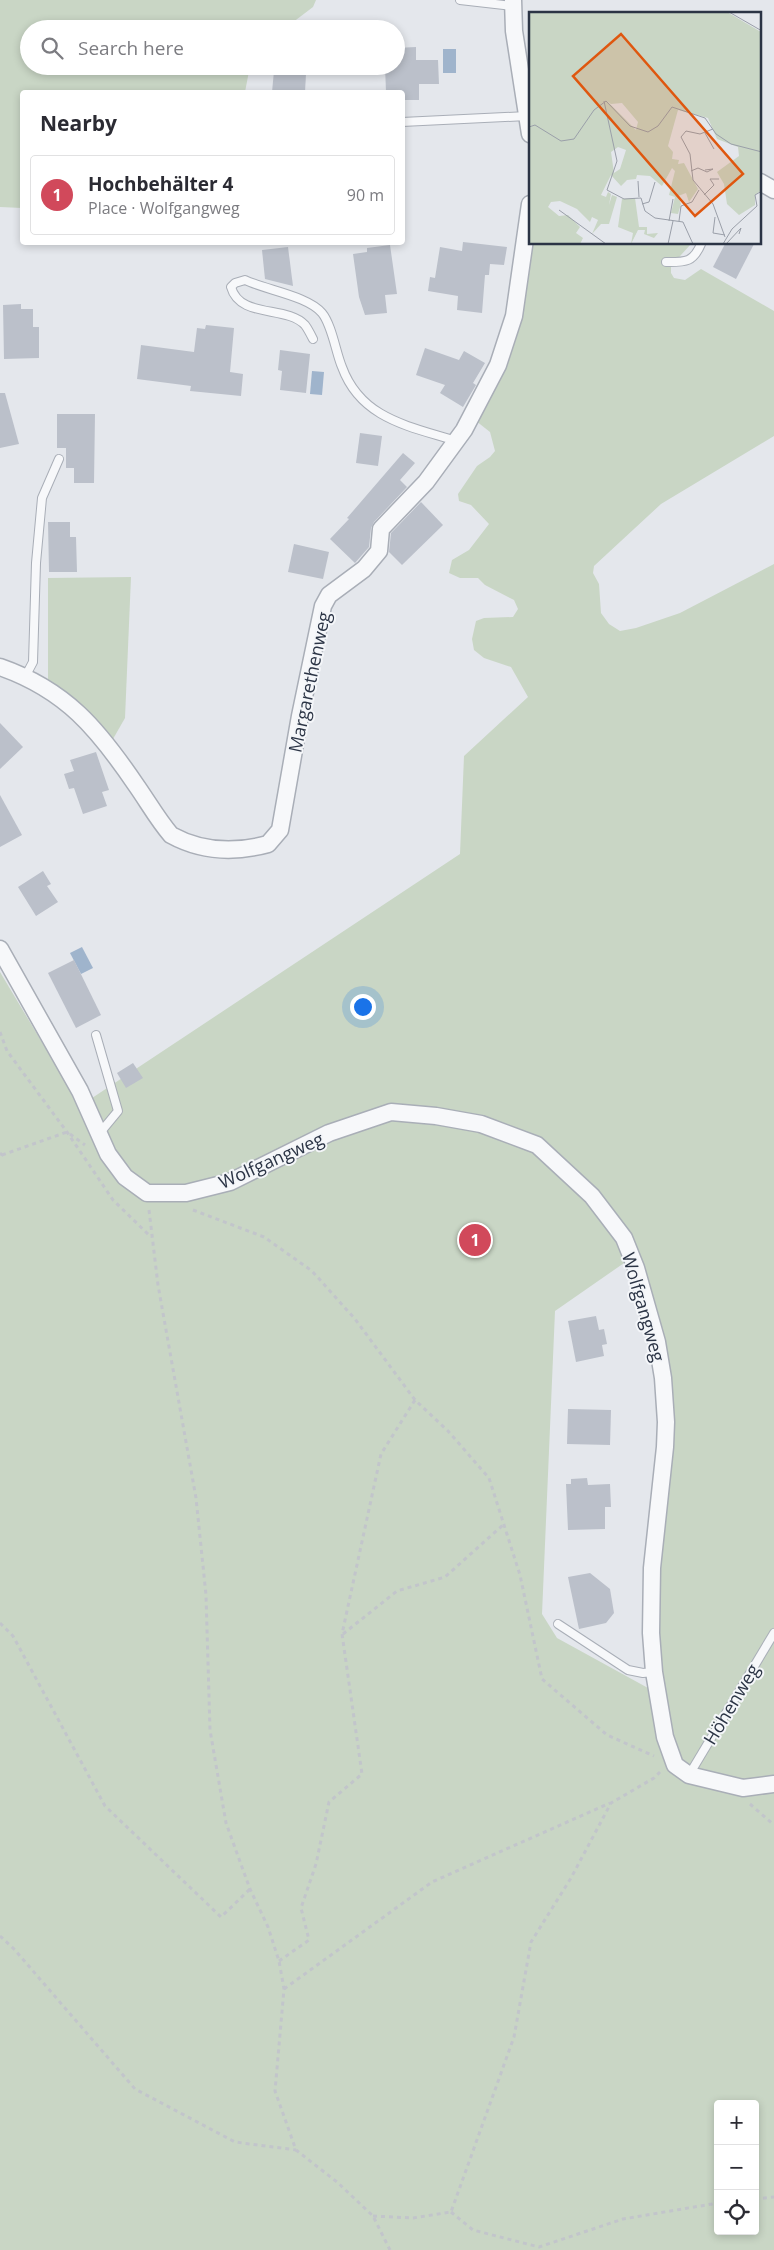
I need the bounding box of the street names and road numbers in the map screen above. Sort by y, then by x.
street label: Margarethenweg [282,609,336,755]
street label: Wolfgangweg [215,1126,327,1194]
street label: Wolfgangweg [617,1250,671,1365]
street label: Höhenweg [698,1659,765,1749]

